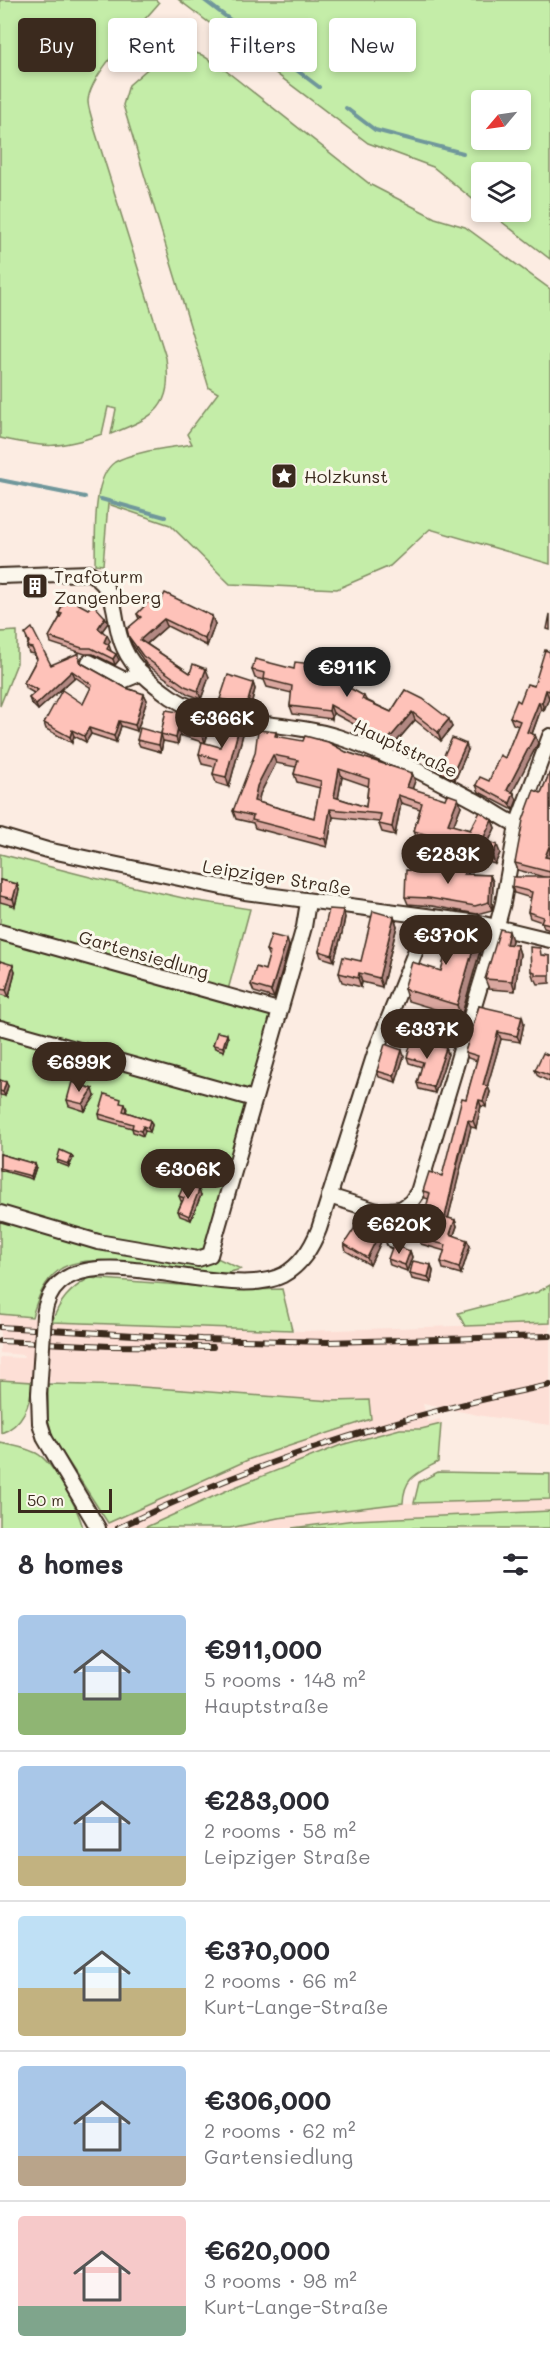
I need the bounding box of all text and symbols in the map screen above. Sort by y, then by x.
chip: Buy [18,18,96,72]
chip: Rent [108,18,197,72]
chip: Filters [209,18,317,72]
chip: New [329,18,416,72]
north arrow [471,90,531,150]
map controls [471,90,531,222]
button: layers [471,162,531,222]
place icon: Holzkunst [269,461,299,491]
place label: Holzkunst [304,464,388,488]
place label: Trafoturm Zangenberg [54,564,161,609]
building icon: Trafoturm Zangenberg [20,571,50,601]
pin: €911K [305,647,389,698]
text: €911K [317,653,377,679]
pin: €366K [180,698,264,749]
text: €366K [189,704,255,730]
street label: Hauptstraße [350,713,462,783]
pin: €283K [406,834,490,885]
text: €283K [416,840,480,866]
street label: Leipziger Straße [201,853,353,901]
pin: €370K [404,915,488,966]
text: €370K [413,921,479,947]
street label: Gartensiedlung [76,924,212,984]
pin: €337K [385,1009,469,1060]
text: €337K [395,1015,459,1041]
pin: €699K [37,1042,121,1093]
text: €699K [46,1048,112,1074]
pin: €306K [146,1149,230,1200]
text: €306K [155,1155,221,1181]
pin: €620K [357,1204,441,1255]
text: €620K [366,1210,432,1236]
scale bar [18,1486,112,1514]
text: 50 m [27,1489,64,1510]
text: 8 homes [18,1547,124,1581]
icon: filters [499,1548,532,1581]
text: €911,000 [204,1632,322,1666]
icon: home [66,1639,138,1711]
text: 5 rooms · 148 m² [204,1666,366,1692]
text: Hauptstraße [204,1692,329,1718]
text: €283,000 [204,1783,329,1817]
icon: home [66,1790,138,1862]
text: 2 rooms · 58 m² [204,1817,356,1843]
text: Leipziger Straße [204,1843,371,1869]
text: €370,000 [204,1933,330,1967]
icon: home [66,1940,138,2012]
text: 2 rooms · 66 m² [204,1967,357,1993]
text: Kurt-Lange-Straße [204,1993,388,2019]
text: €306,000 [204,2083,331,2117]
icon: home [66,2090,138,2162]
text: 2 rooms · 62 m² [204,2117,356,2143]
text: Gartensiedlung [204,2143,353,2169]
text: €620,000 [204,2233,330,2267]
icon: home [66,2240,138,2312]
text: 3 rooms · 98 m² [204,2267,357,2293]
text: Kurt-Lange-Straße [204,2293,388,2319]

